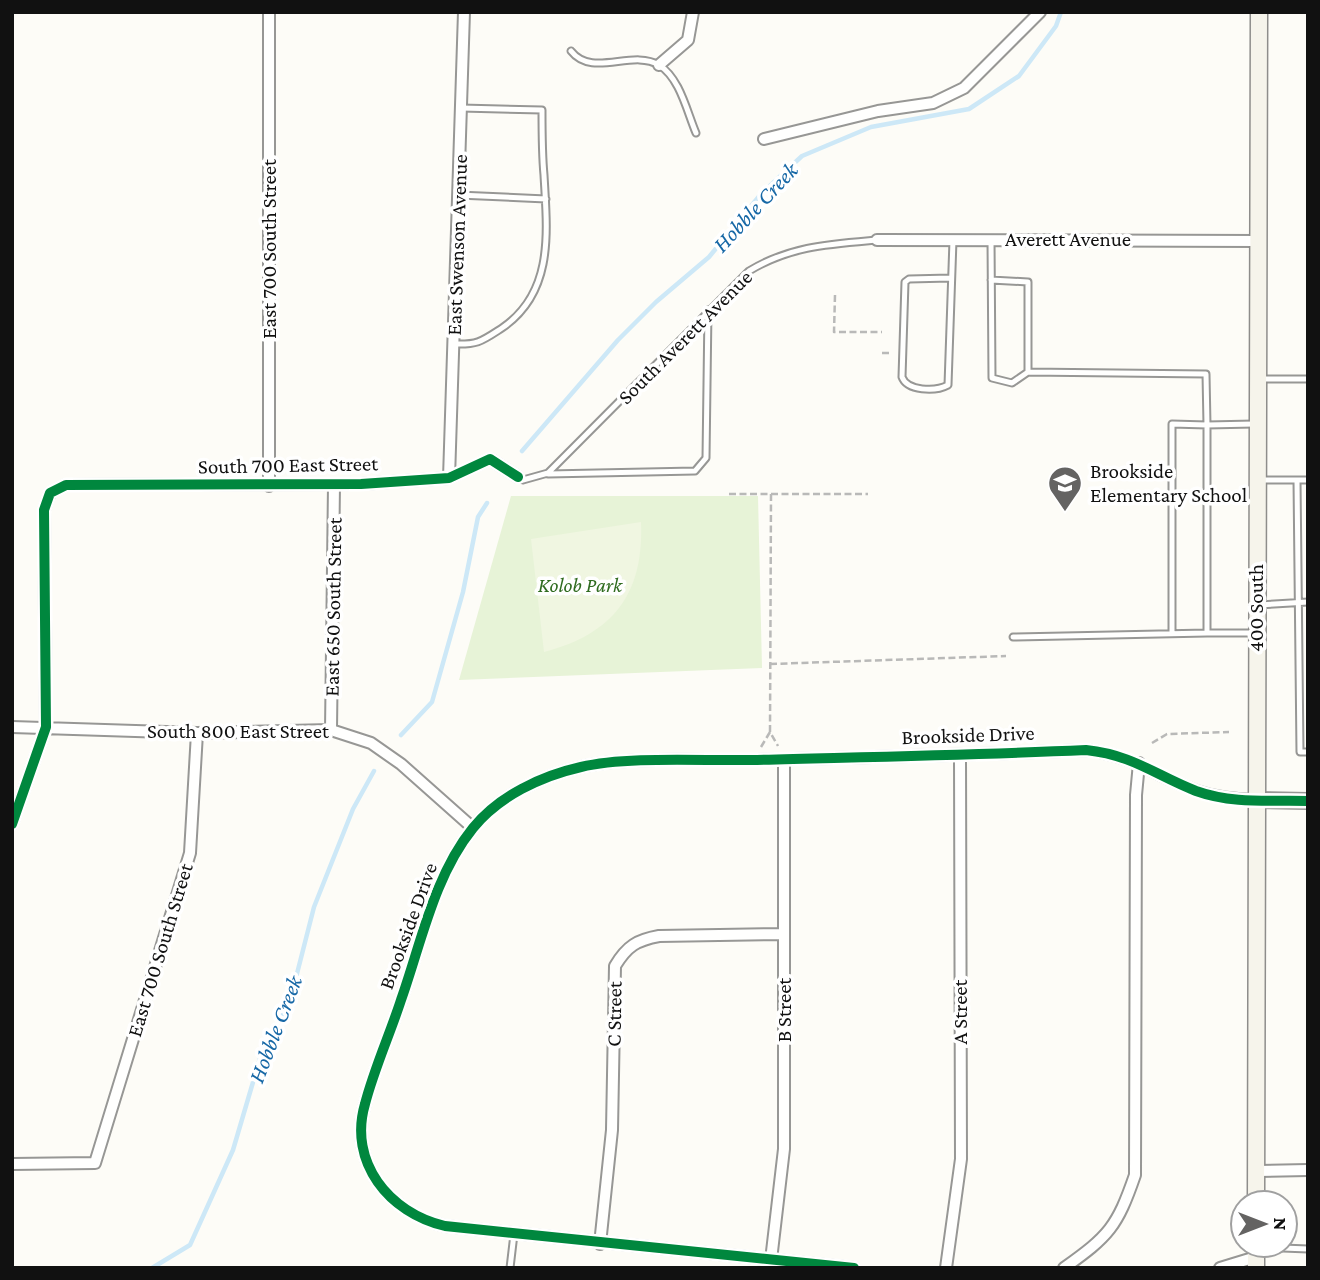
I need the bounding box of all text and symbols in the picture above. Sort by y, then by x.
street label: East Swenson Avenue [442,154,472,336]
water label: Hobble Creek [707,156,804,257]
street label: East 700 South Street [257,158,281,339]
street label: Averett Avenue [1005,227,1131,251]
street label: South Averett Avenue [613,265,757,409]
street label: South 700 East Street [198,451,379,479]
place label: Brookside Elementary School [1090,459,1247,507]
school or university icon: Brookside Elementary School [1046,464,1084,513]
street label: East 650 South Street [319,516,347,697]
street label: 400 South [1244,564,1268,652]
park label: Kolob Park [538,573,623,597]
street label: South 800 East Street [147,719,330,743]
street label: Brookside Drive [901,721,1035,749]
street label: East 700 South Street [122,859,198,1040]
street label: Brookside Drive [374,859,442,993]
water label: Hobble Creek [243,971,308,1086]
street label: B Street [772,977,796,1042]
street label: A Street [948,978,972,1045]
street label: C Street [601,980,627,1047]
north arrow [1229,1189,1299,1259]
text: N [1270,1218,1291,1231]

